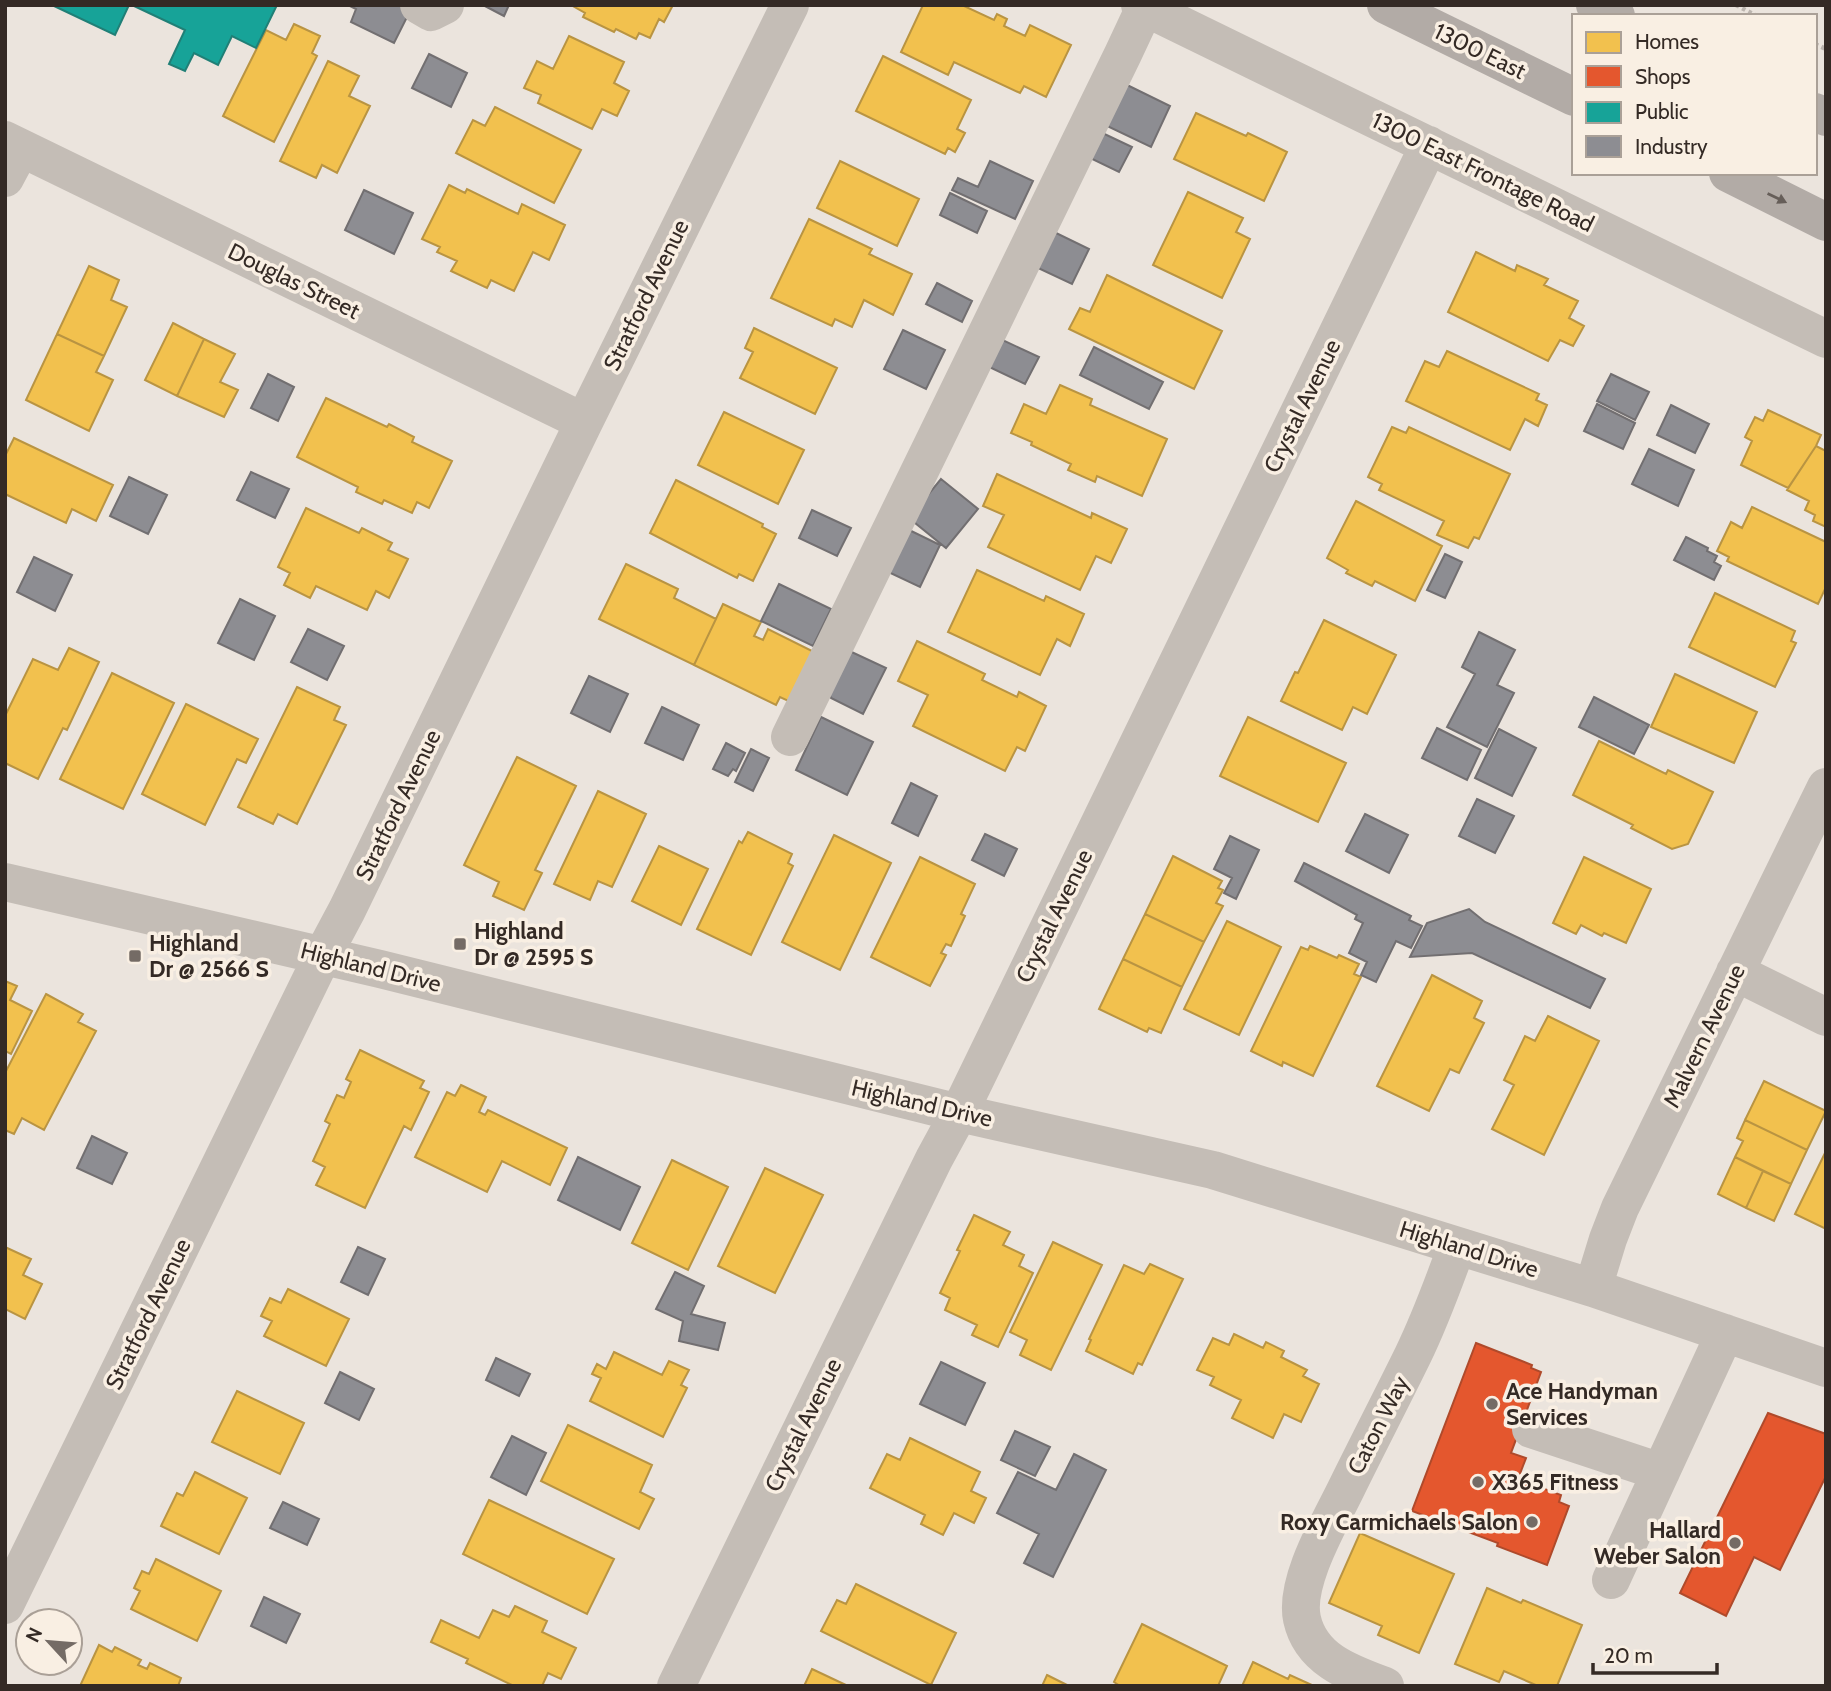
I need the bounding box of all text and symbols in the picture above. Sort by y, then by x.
legend [1572,14,1817,175]
street label: 1300 East [1430,17,1531,85]
text: Homes [1635,29,1699,54]
text: Shops [1635,64,1691,89]
text: Public [1635,99,1689,124]
street label: 1300 East Frontage Road [1367,106,1599,238]
text: Industry [1635,134,1708,159]
one-way arrow [1767,192,1787,203]
street label: Stratford Avenue [597,215,695,375]
street label: Douglas Street [224,237,365,325]
street label: Crystal Avenue [1258,335,1346,477]
street label: Stratford Avenue [349,725,447,885]
street label: Crystal Avenue [1010,845,1098,987]
place label: Highland Dr @ 2595 S [474,917,593,971]
place label: Highland Dr @ 2566 S [149,929,269,983]
street label: Highland Drive [298,936,444,998]
marker: Highland Dr @ 2595 S [452,936,468,952]
marker: Highland Dr @ 2566 S [127,948,143,964]
street label: Malvern Avenue [1657,960,1751,1112]
street label: Highland Drive [849,1073,995,1133]
street label: Highland Drive [1396,1215,1542,1283]
street label: Stratford Avenue [99,1234,197,1394]
street label: Crystal Avenue [759,1354,847,1496]
street label: Caton Way [1341,1371,1415,1479]
place label: Ace Handyman Services [1506,1377,1658,1431]
marker: Ace Handyman Services [1484,1396,1500,1412]
place label: X365 Fitness [1491,1468,1619,1496]
marker: X365 Fitness [1470,1474,1486,1490]
place label: Roxy Carmichaels Salon [1280,1508,1518,1536]
marker: Roxy Carmichaels Salon [1524,1514,1540,1530]
place label: Hallard Weber Salon [1594,1516,1721,1570]
marker: Hallard Weber Salon [1727,1535,1743,1551]
north arrow [14,1607,84,1677]
text: N [21,1624,47,1646]
scale bar [1593,1632,1717,1676]
text: 20 m [1604,1643,1653,1668]

